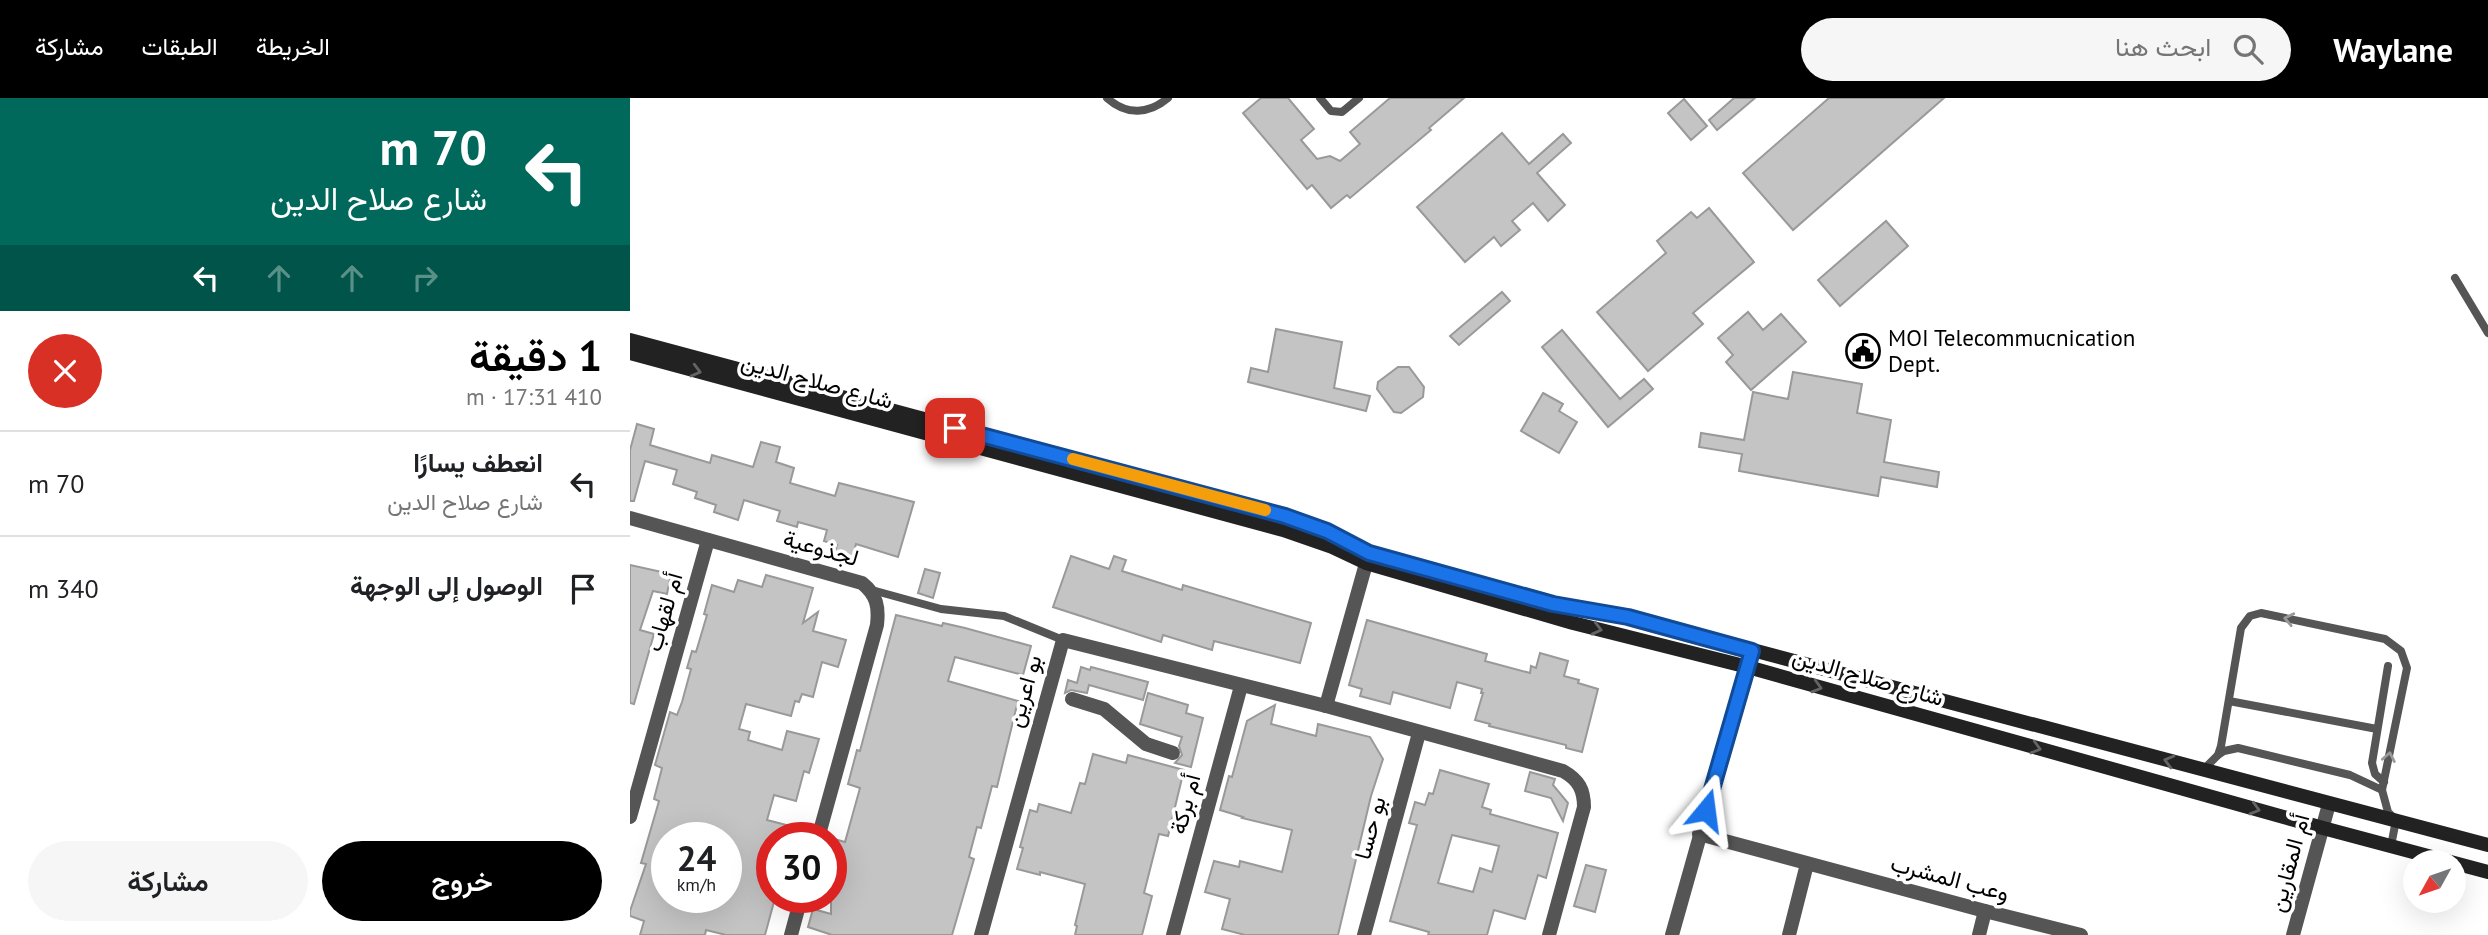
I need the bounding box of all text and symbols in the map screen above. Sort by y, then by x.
search box [1801,18,2291,81]
text: Waylane [2333,28,2453,71]
text: ابحث هنا [2115,30,2211,63]
icon: search [2229,30,2267,68]
text: مشاركة [35,31,103,62]
text: الطبقات [141,31,218,62]
text: الخريطة [256,31,330,62]
text: 70 m [380,115,487,179]
icon: left [511,126,602,217]
text: شارع صلاح الدين [270,177,487,219]
icon: left [187,259,225,297]
icon: ahead [260,259,298,297]
icon: ahead [333,259,371,297]
icon: right [406,259,444,297]
place label: MOI Telecommucnication Dept. [1888,323,2135,378]
text: 1 دقيقة [469,328,602,383]
public building icon: MOI Telecommucnication Dept. [1844,332,1882,370]
button: close [28,334,102,408]
street label: شارع صلاح الدين [738,346,896,417]
one-way arrow [690,363,702,377]
text: 410 m · 17:31 [466,382,602,411]
pin [925,398,985,458]
icon: arrive [936,409,974,447]
text: انعطف يسارًا [413,446,543,479]
icon: left [564,465,602,503]
text: 70 m [28,467,84,500]
text: شارع صلاح الدين [387,487,543,516]
street label: لجذوعية [780,523,862,572]
text: الوصول إلى الوجهة [350,569,543,602]
street label: أم لقهاب [638,569,690,655]
icon: arrive [564,570,602,608]
text: 340 m [28,572,99,605]
one-way arrow [2283,612,2295,627]
one-way arrow [1591,621,1603,635]
street label: شارع صلاح الدين [1789,641,1947,714]
street label: بو اعرين [999,651,1049,731]
one-way arrow [1811,678,1823,693]
one-way arrow [2030,740,2042,754]
one-way arrow [2380,751,2395,763]
one-way arrow [2163,754,2175,769]
street label: أم بركة [1163,771,1207,837]
position arrow [1669,773,1743,847]
street label: بو حسا [1347,793,1393,863]
one-way arrow [2249,801,2261,816]
street label: أم المقارين [2262,811,2316,915]
speed limit sign: 30 [756,822,847,913]
text: 24 [677,835,716,881]
button: مشاركة [28,841,308,921]
button: خروج [322,841,602,921]
street label: وعب المشرب [1887,848,2013,908]
north arrow [2403,850,2466,914]
map controls [2403,850,2466,913]
text: km/h [677,873,716,896]

